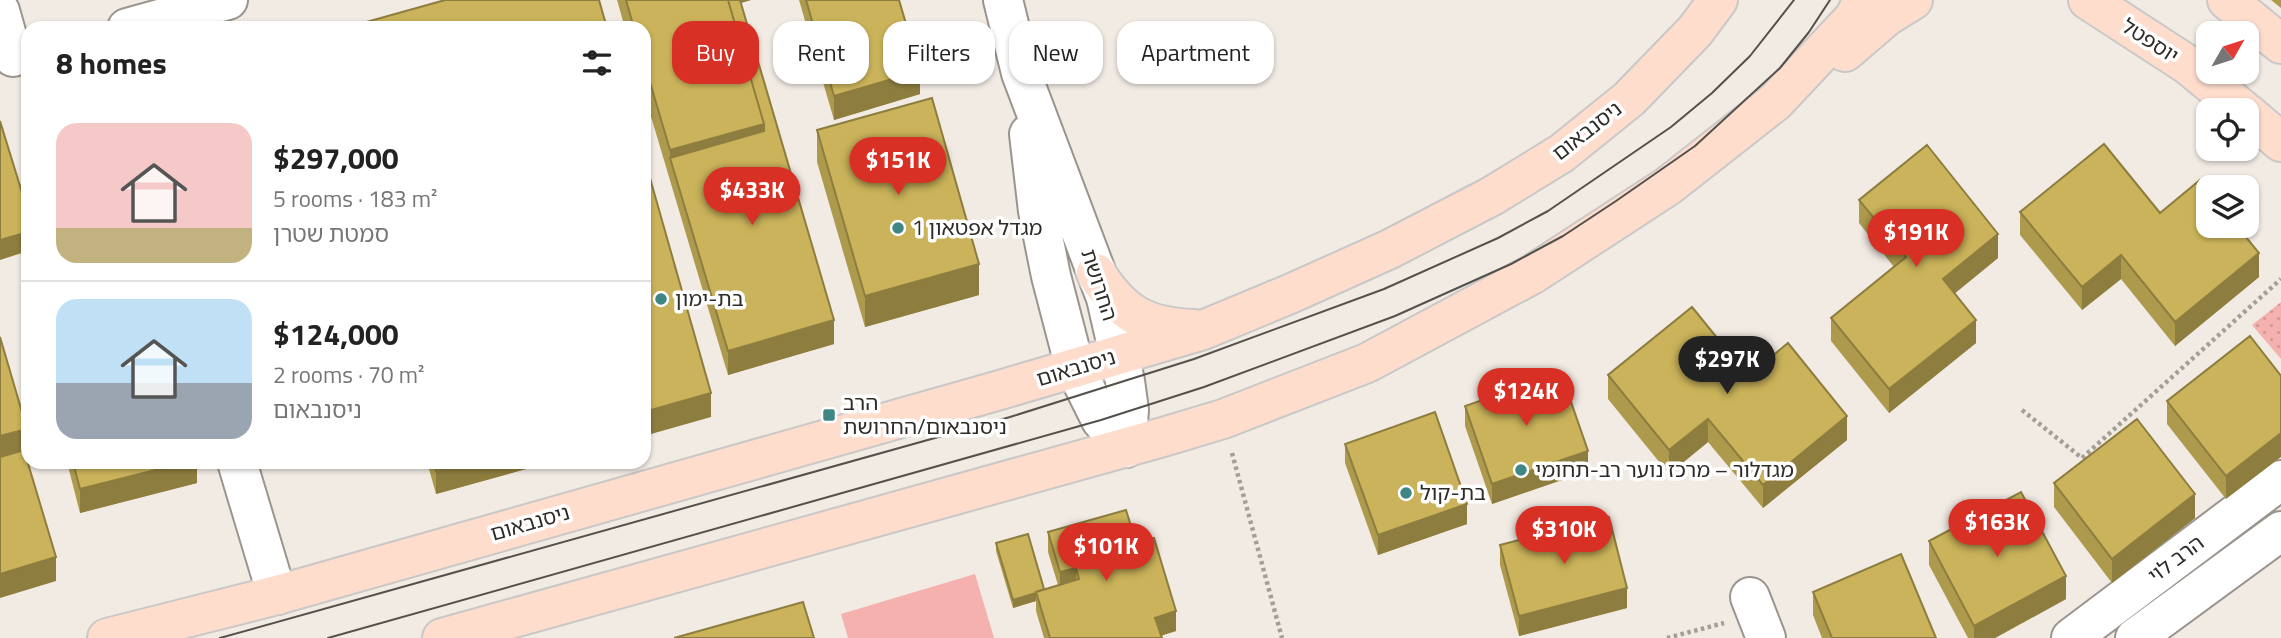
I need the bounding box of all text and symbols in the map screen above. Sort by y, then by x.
street label: יוספטל [2116,10,2185,71]
chip: Buy [672,21,759,84]
chip: Rent [773,21,869,84]
chip: Filters [883,21,995,84]
chip: New [1009,21,1103,84]
chip: Apartment [1117,21,1274,84]
north arrow [2196,21,2259,84]
map controls [2196,21,2259,238]
text: 8 homes [56,40,167,86]
icon: filters [578,44,616,82]
street label: ניסנבאום [1545,93,1628,168]
button: locate [2196,98,2259,161]
text: $297,000 [273,135,399,181]
pin: $151K [849,138,947,197]
text: $151K [865,142,931,177]
icon: home [112,151,196,235]
pin: $433K [703,168,801,227]
text: $433K [719,172,785,207]
button: layers [2196,175,2259,238]
text: 5 rooms · 183 m² [273,181,437,216]
pin: $191K [1867,210,1965,269]
place label: מגדל אפטאון 1 [912,211,1042,243]
text: $191K [1883,214,1949,249]
text: סמטת שטרן [273,216,389,251]
marker: מגדל אפטאון 1 [890,220,906,236]
street label: החרושת [1073,245,1127,325]
place label: בת-ימון [675,282,744,314]
marker: בת-ימון [653,291,669,307]
text: $124,000 [273,311,399,357]
icon: home [112,327,196,411]
pin: $297K [1678,336,1776,396]
street label: ניסנבאום [1032,340,1119,394]
text: $297K [1694,341,1760,376]
text: 2 rooms · 70 m² [273,357,424,392]
pin: $124K [1477,368,1575,428]
text: $124K [1493,373,1559,408]
place label: הרב ניסנבאום/החרושת [843,386,1007,442]
text: ניסנבאום [273,392,362,427]
marker: הרב ניסנבאום/החרושת [821,407,837,423]
place label: מגדלור – מרכז נוער רב-תחומי [1535,453,1794,485]
marker: מגדלור – מרכז נוער רב-תחומי [1513,462,1529,478]
place label: בת-קול [1420,476,1486,508]
marker: בת-קול [1398,485,1414,501]
street label: ניסנבאום [486,496,573,549]
pin: $163K [1948,500,2046,559]
text: $163K [1964,504,2030,539]
pin: $310K [1515,506,1613,566]
text: $310K [1531,511,1597,546]
pin: $101K [1057,524,1155,583]
street label: הרב לוי [2140,526,2210,590]
text: $101K [1073,528,1139,563]

